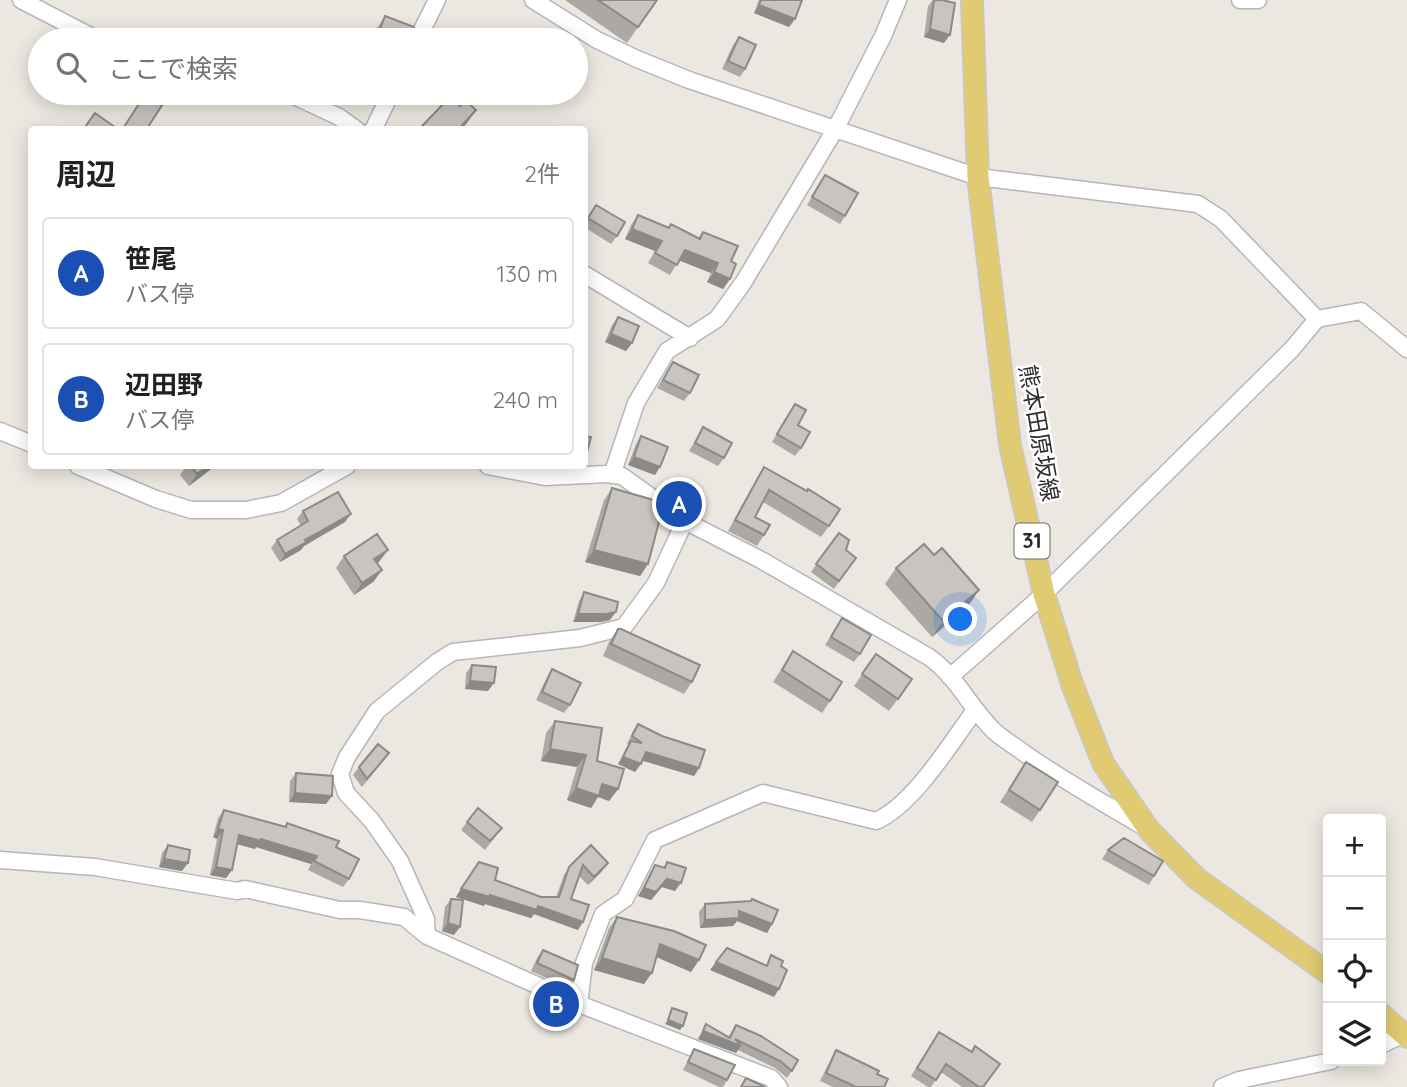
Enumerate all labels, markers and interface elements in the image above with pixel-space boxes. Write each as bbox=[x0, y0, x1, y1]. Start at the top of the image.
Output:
search box bbox=[28, 28, 588, 105]
icon: search bbox=[52, 48, 90, 86]
text: ここで検索 bbox=[108, 52, 238, 85]
text: 周辺 bbox=[56, 155, 116, 193]
text: 2件 bbox=[524, 159, 560, 188]
text: 笹尾 bbox=[125, 242, 177, 275]
text: A bbox=[74, 259, 88, 288]
text: 130 m bbox=[496, 259, 558, 288]
text: バス停 bbox=[125, 279, 194, 308]
street label: 熊本田原坂線 bbox=[1013, 362, 1066, 503]
text: 辺田野 bbox=[125, 368, 203, 401]
text: B bbox=[73, 385, 89, 414]
text: 240 m bbox=[493, 385, 558, 414]
text: バス停 bbox=[125, 405, 194, 434]
pin: A bbox=[656, 478, 702, 530]
road number: 31 bbox=[1014, 524, 1050, 558]
your location bbox=[943, 602, 977, 636]
map controls bbox=[1323, 814, 1386, 1066]
button: + bbox=[1323, 814, 1386, 877]
button: − bbox=[1323, 877, 1386, 940]
button: locate bbox=[1323, 940, 1386, 1003]
pin: B bbox=[533, 978, 579, 1030]
button: layers bbox=[1323, 1003, 1386, 1066]

